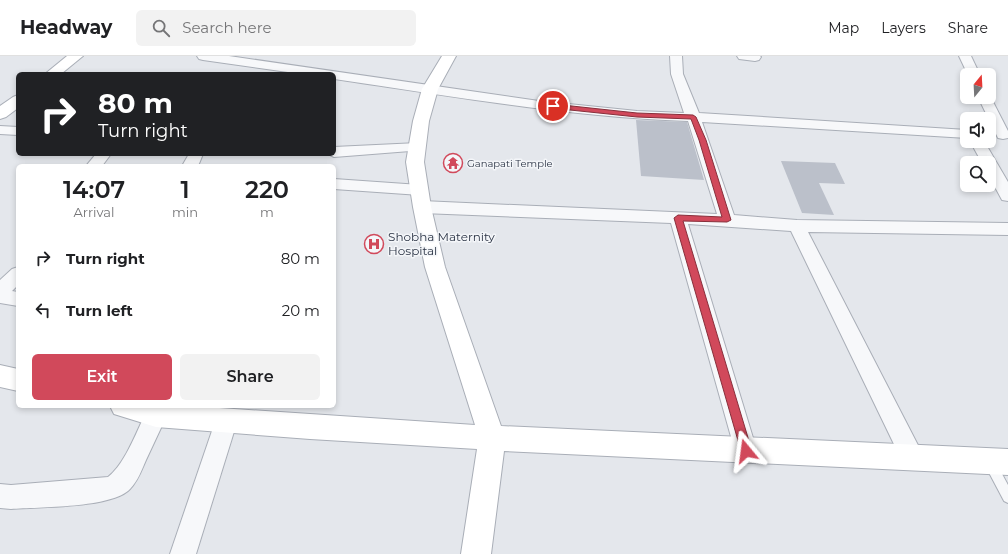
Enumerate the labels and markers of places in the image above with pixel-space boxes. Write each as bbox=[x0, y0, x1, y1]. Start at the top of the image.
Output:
pin bbox=[536, 89, 570, 123]
temple icon: Ganapati Temple bbox=[442, 152, 464, 174]
place label: Ganapati Temple bbox=[467, 157, 553, 170]
place label: Shobha Maternity Hospital bbox=[388, 229, 495, 258]
hospital icon: Shobha Maternity Hospital bbox=[363, 233, 385, 255]

